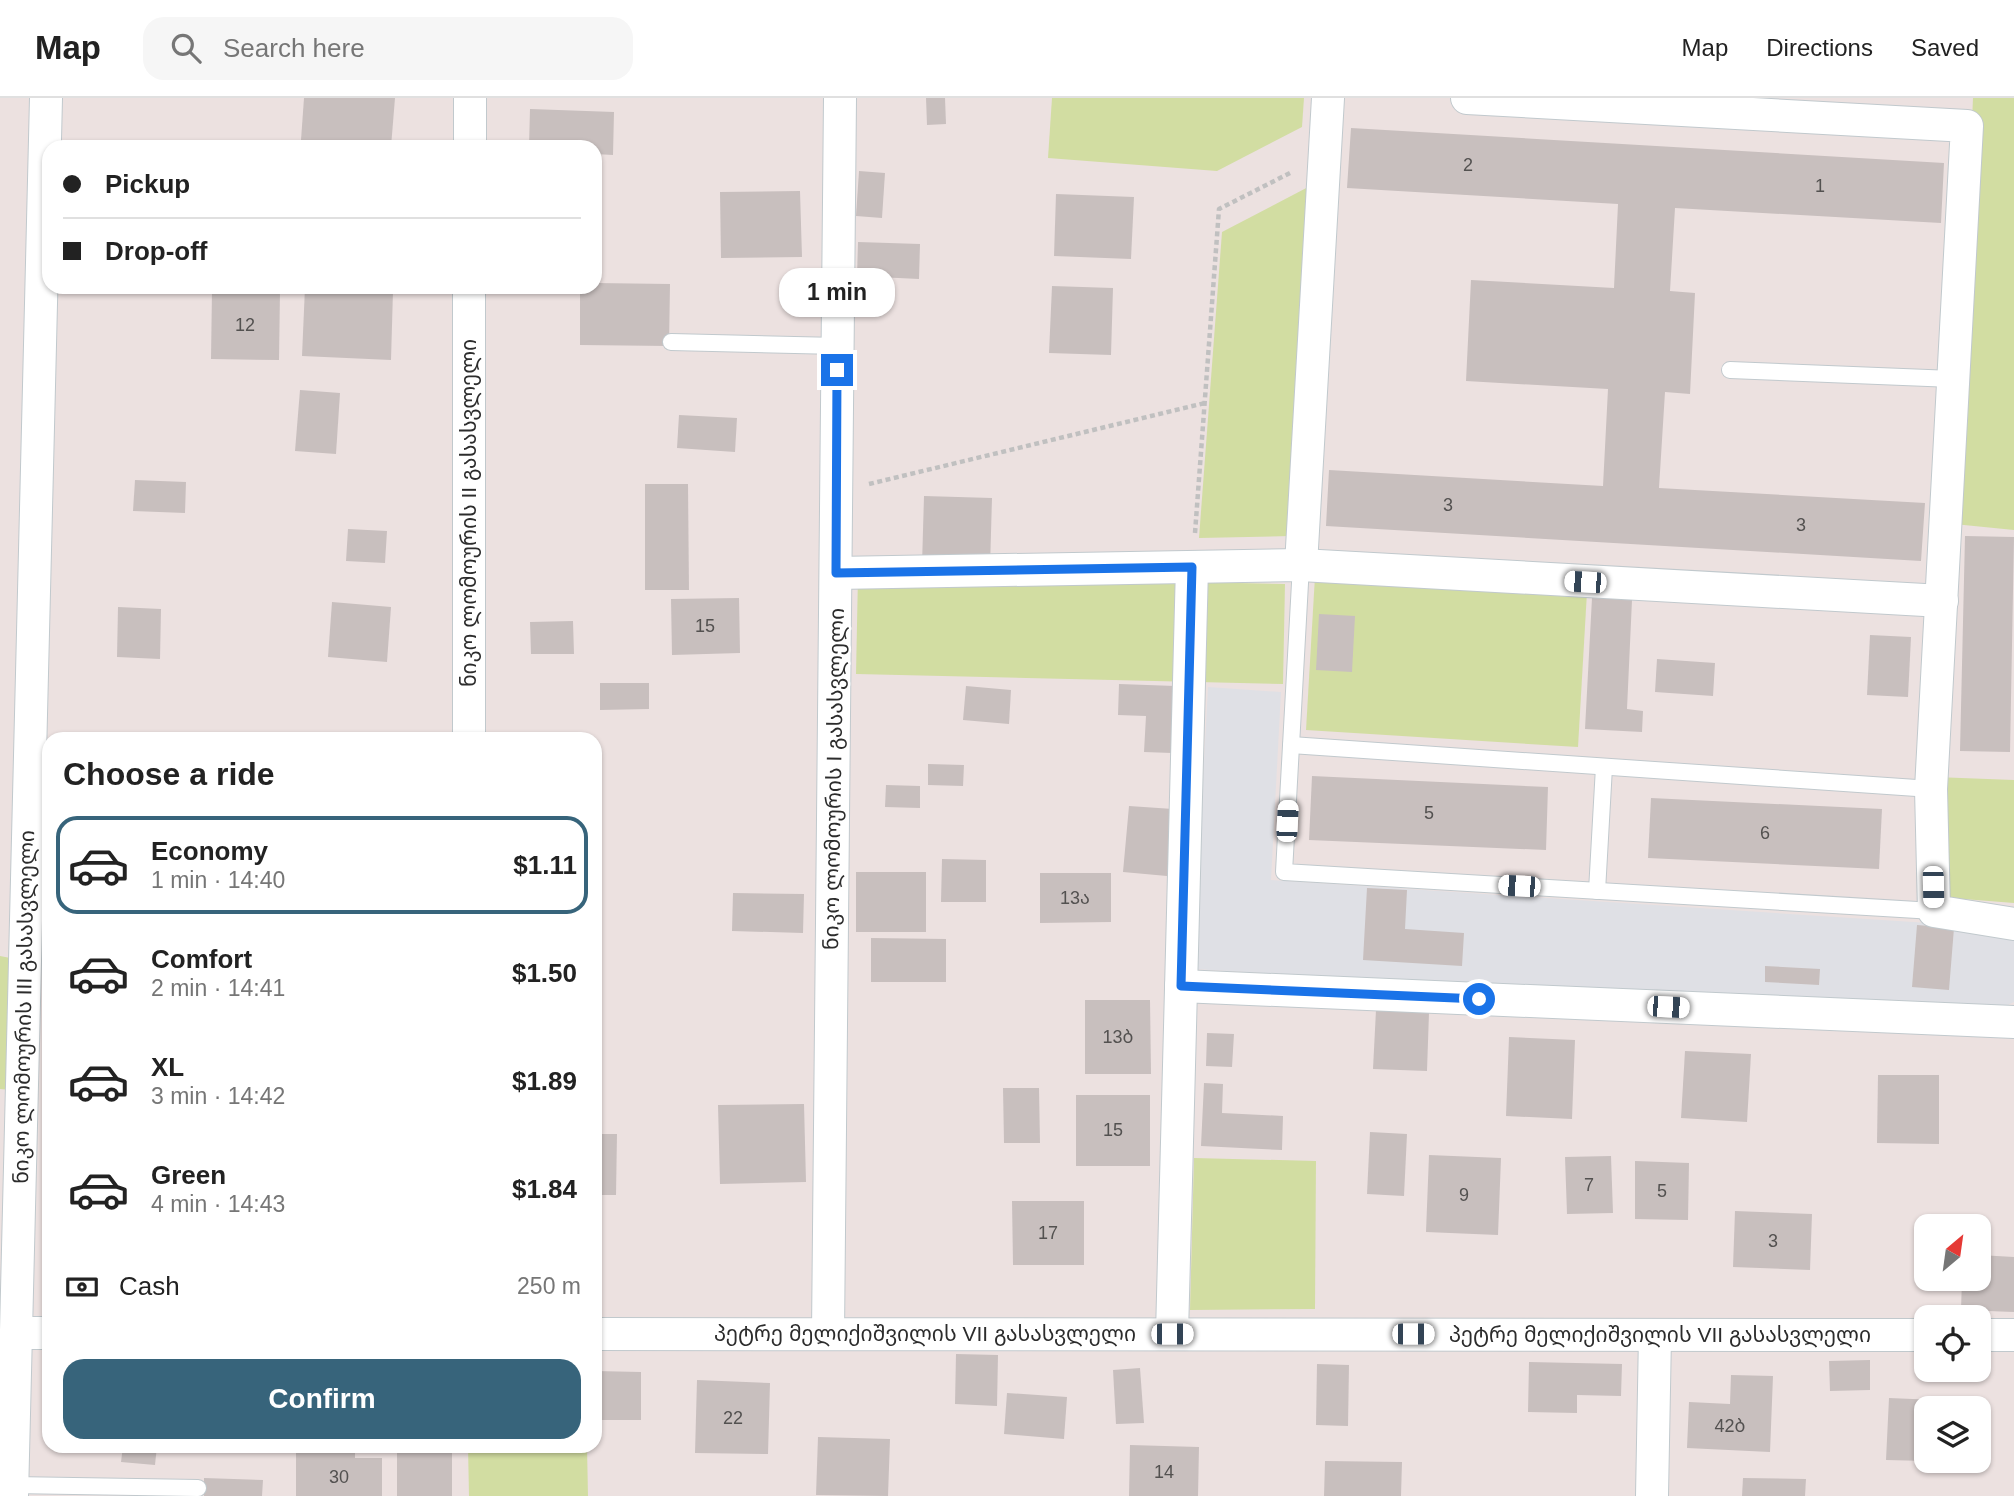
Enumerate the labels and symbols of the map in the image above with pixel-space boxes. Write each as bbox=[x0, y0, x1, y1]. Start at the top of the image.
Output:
house number: 2 bbox=[1463, 155, 1473, 175]
house number: 1 bbox=[1815, 176, 1825, 196]
callout: 1 min bbox=[779, 268, 895, 317]
house number: 12 bbox=[235, 315, 255, 335]
street label: ნიკო ლომოურის II გასასვლელი bbox=[457, 339, 482, 687]
route end bbox=[821, 354, 853, 386]
house number: 3 bbox=[1443, 495, 1453, 515]
house number: 3 bbox=[1796, 515, 1806, 535]
car bbox=[1564, 570, 1607, 594]
street label: ნიკო ლომოურის I გასასვლელი bbox=[819, 608, 850, 950]
house number: 15 bbox=[695, 616, 715, 636]
car bbox=[1276, 799, 1299, 843]
house number: 5 bbox=[1424, 803, 1434, 823]
house number: 6 bbox=[1760, 823, 1770, 843]
street label: ნიკო ლომოურის III გასასვლელი bbox=[9, 830, 40, 1184]
car bbox=[1923, 866, 1944, 908]
car bbox=[1498, 874, 1541, 898]
house number: 13ა bbox=[1060, 888, 1090, 908]
route start bbox=[1463, 983, 1495, 1015]
car bbox=[1647, 995, 1690, 1019]
house number: 13ბ bbox=[1103, 1027, 1133, 1047]
house number: 15 bbox=[1103, 1120, 1123, 1140]
house number: 7 bbox=[1584, 1175, 1594, 1195]
house number: 5 bbox=[1657, 1181, 1667, 1201]
house number: 9 bbox=[1459, 1185, 1469, 1205]
north arrow bbox=[1914, 1214, 1992, 1292]
house number: 17 bbox=[1038, 1223, 1058, 1243]
house number: 3 bbox=[1768, 1231, 1778, 1251]
street label: პეტრე მელიქიშვილის VII გასასვლელი bbox=[714, 1322, 1136, 1347]
street label: პეტრე მელიქიშვილის VII გასასვლელი bbox=[1449, 1323, 1871, 1348]
car bbox=[1152, 1324, 1194, 1345]
car bbox=[1393, 1324, 1435, 1345]
house number: 22 bbox=[723, 1408, 743, 1428]
house number: 42ბ bbox=[1715, 1416, 1745, 1436]
house number: 14 bbox=[1154, 1462, 1174, 1482]
house number: 30 bbox=[329, 1467, 349, 1487]

